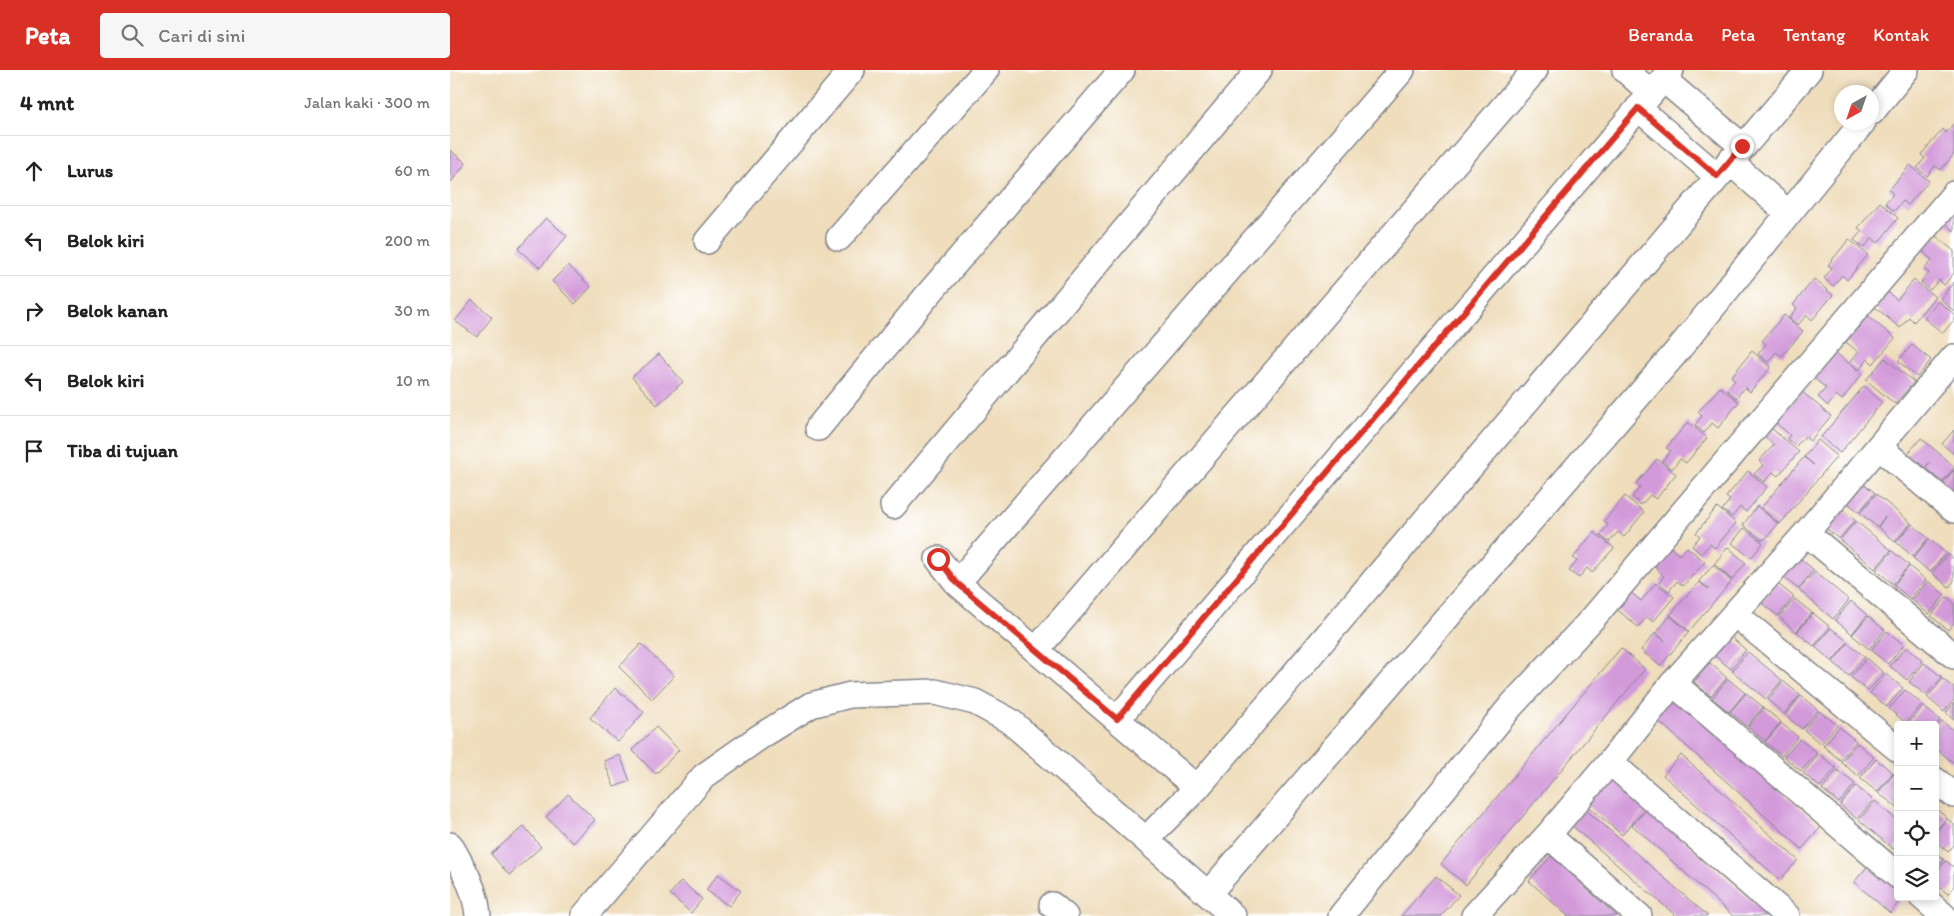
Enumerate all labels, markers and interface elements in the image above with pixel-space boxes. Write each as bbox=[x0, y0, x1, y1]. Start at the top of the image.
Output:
search box bbox=[100, 13, 450, 58]
text: Peta bbox=[25, 21, 70, 50]
icon: search bbox=[118, 21, 146, 49]
text: Cari di sini bbox=[158, 24, 245, 47]
text: Beranda bbox=[1628, 24, 1693, 46]
text: Peta bbox=[1721, 24, 1755, 46]
text: Tentang bbox=[1783, 24, 1845, 46]
text: Kontak bbox=[1873, 24, 1929, 46]
north arrow bbox=[1834, 85, 1879, 130]
text: 4 mnt bbox=[20, 90, 74, 115]
text: Jalan kaki · 300 m bbox=[304, 93, 430, 112]
route end bbox=[1731, 135, 1754, 158]
icon: ahead bbox=[20, 157, 48, 185]
text: Lurus bbox=[67, 159, 113, 182]
text: 60 m bbox=[395, 161, 430, 180]
icon: left bbox=[20, 227, 48, 255]
text: Belok kiri bbox=[67, 229, 144, 252]
text: 200 m bbox=[385, 231, 430, 250]
icon: right bbox=[20, 297, 48, 325]
text: Belok kanan bbox=[67, 299, 168, 322]
text: 30 m bbox=[394, 301, 430, 320]
icon: left bbox=[20, 367, 48, 395]
text: Belok kiri bbox=[67, 369, 144, 392]
text: 10 m bbox=[396, 371, 430, 390]
icon: arrive bbox=[20, 437, 48, 465]
text: Tiba di tujuan bbox=[67, 439, 178, 462]
route start bbox=[927, 548, 950, 571]
map controls bbox=[1894, 721, 1939, 901]
button: + bbox=[1894, 721, 1939, 766]
button: − bbox=[1894, 766, 1939, 811]
button: locate bbox=[1894, 811, 1939, 856]
button: layers bbox=[1894, 856, 1939, 901]

